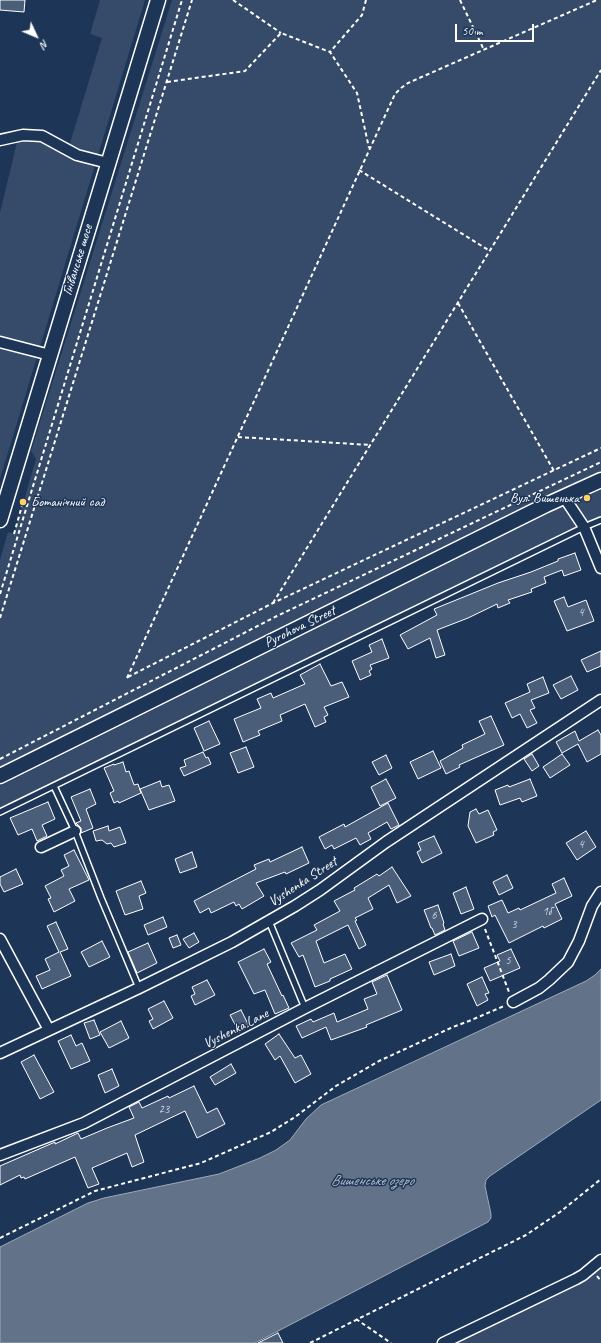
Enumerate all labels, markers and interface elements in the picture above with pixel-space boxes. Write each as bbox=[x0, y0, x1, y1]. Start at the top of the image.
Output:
north arrow bbox=[16, 16, 56, 56]
scale bar bbox=[457, 16, 536, 42]
text: 50 m bbox=[462, 23, 482, 39]
text: N bbox=[37, 37, 52, 52]
street label: Гніванське шосе bbox=[59, 223, 97, 297]
place label: Вул. Вишенька bbox=[510, 490, 579, 506]
marker: Вул. Вишенька bbox=[582, 493, 592, 503]
place label: Ботанічний сад bbox=[31, 494, 104, 510]
marker: Ботанічний сад bbox=[18, 497, 28, 507]
street label: Pyrohova Street bbox=[262, 603, 338, 651]
house number: 4 bbox=[578, 606, 584, 620]
house number: 4 bbox=[578, 838, 584, 852]
street label: Vyshenka Street bbox=[266, 854, 340, 910]
house number: 1б bbox=[542, 905, 552, 919]
house number: 6 bbox=[431, 909, 437, 923]
house number: 3 bbox=[511, 918, 517, 932]
house number: 5 bbox=[505, 954, 511, 968]
street label: Vyshenka Lane bbox=[201, 1005, 271, 1053]
house number: 23 bbox=[159, 1103, 169, 1117]
water label: Вишенське озеро bbox=[331, 1172, 413, 1190]

